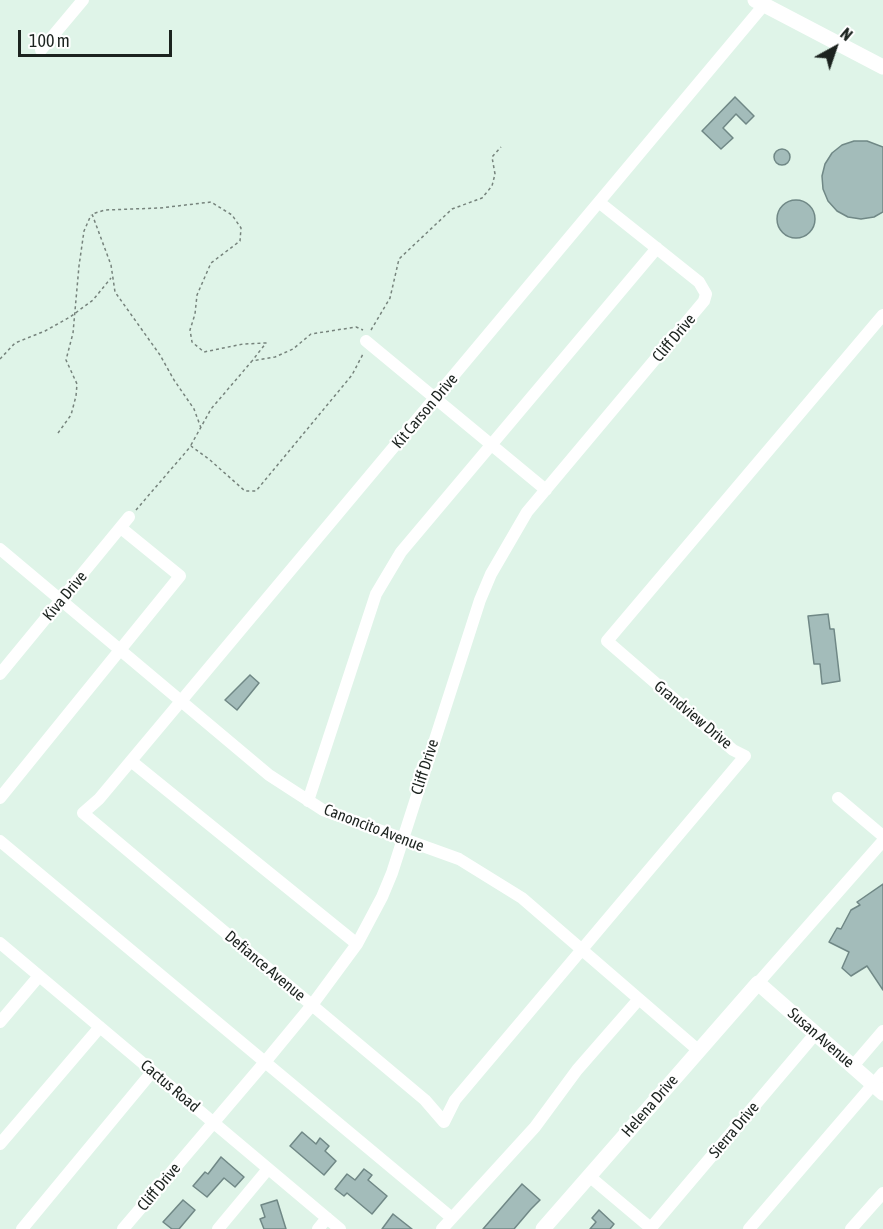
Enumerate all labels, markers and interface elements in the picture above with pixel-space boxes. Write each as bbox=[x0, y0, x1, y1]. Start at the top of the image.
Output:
scale bar bbox=[21, 18, 176, 56]
north arrow bbox=[805, 18, 865, 78]
text: N bbox=[837, 24, 856, 44]
text: 100 m bbox=[29, 30, 70, 51]
street label: Cliff Drive bbox=[648, 310, 700, 366]
street label: Kit Carson Drive bbox=[388, 370, 462, 452]
street label: Kiva Drive bbox=[39, 567, 91, 625]
street label: Grandview Drive bbox=[650, 677, 736, 753]
street label: Cliff Drive bbox=[407, 737, 443, 797]
street label: Canoncito Avenue bbox=[321, 800, 427, 856]
street label: Defiance Avenue bbox=[221, 927, 309, 1005]
street label: Susan Avenue bbox=[784, 1004, 858, 1072]
street label: Cactus Road bbox=[137, 1056, 203, 1116]
street label: Helena Drive bbox=[618, 1071, 682, 1141]
street label: Sierra Drive bbox=[705, 1098, 763, 1162]
street label: Cliff Drive bbox=[133, 1159, 185, 1215]

